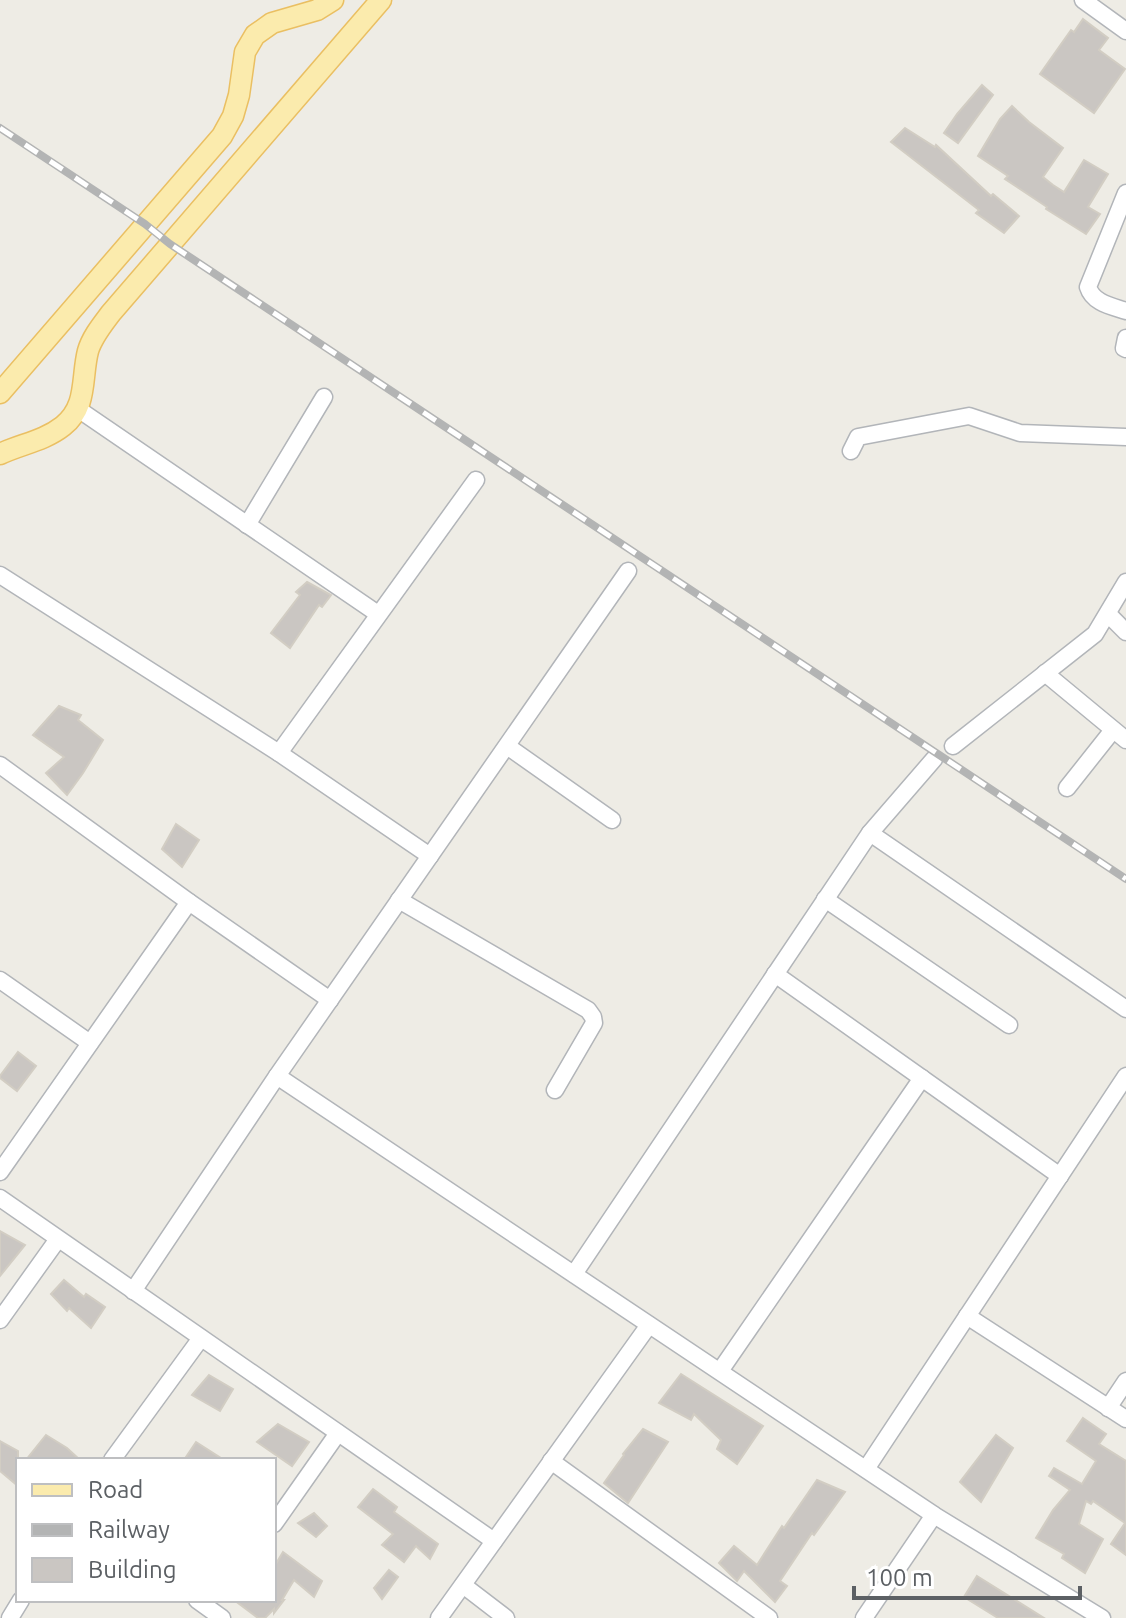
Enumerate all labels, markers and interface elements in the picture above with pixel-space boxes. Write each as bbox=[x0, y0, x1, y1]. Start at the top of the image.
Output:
legend bbox=[16, 1458, 276, 1602]
text: Road bbox=[88, 1476, 143, 1503]
text: Railway bbox=[88, 1516, 170, 1543]
scale bar bbox=[854, 1550, 1080, 1600]
text: Building bbox=[88, 1556, 176, 1583]
text: 100 m bbox=[866, 1564, 933, 1591]

